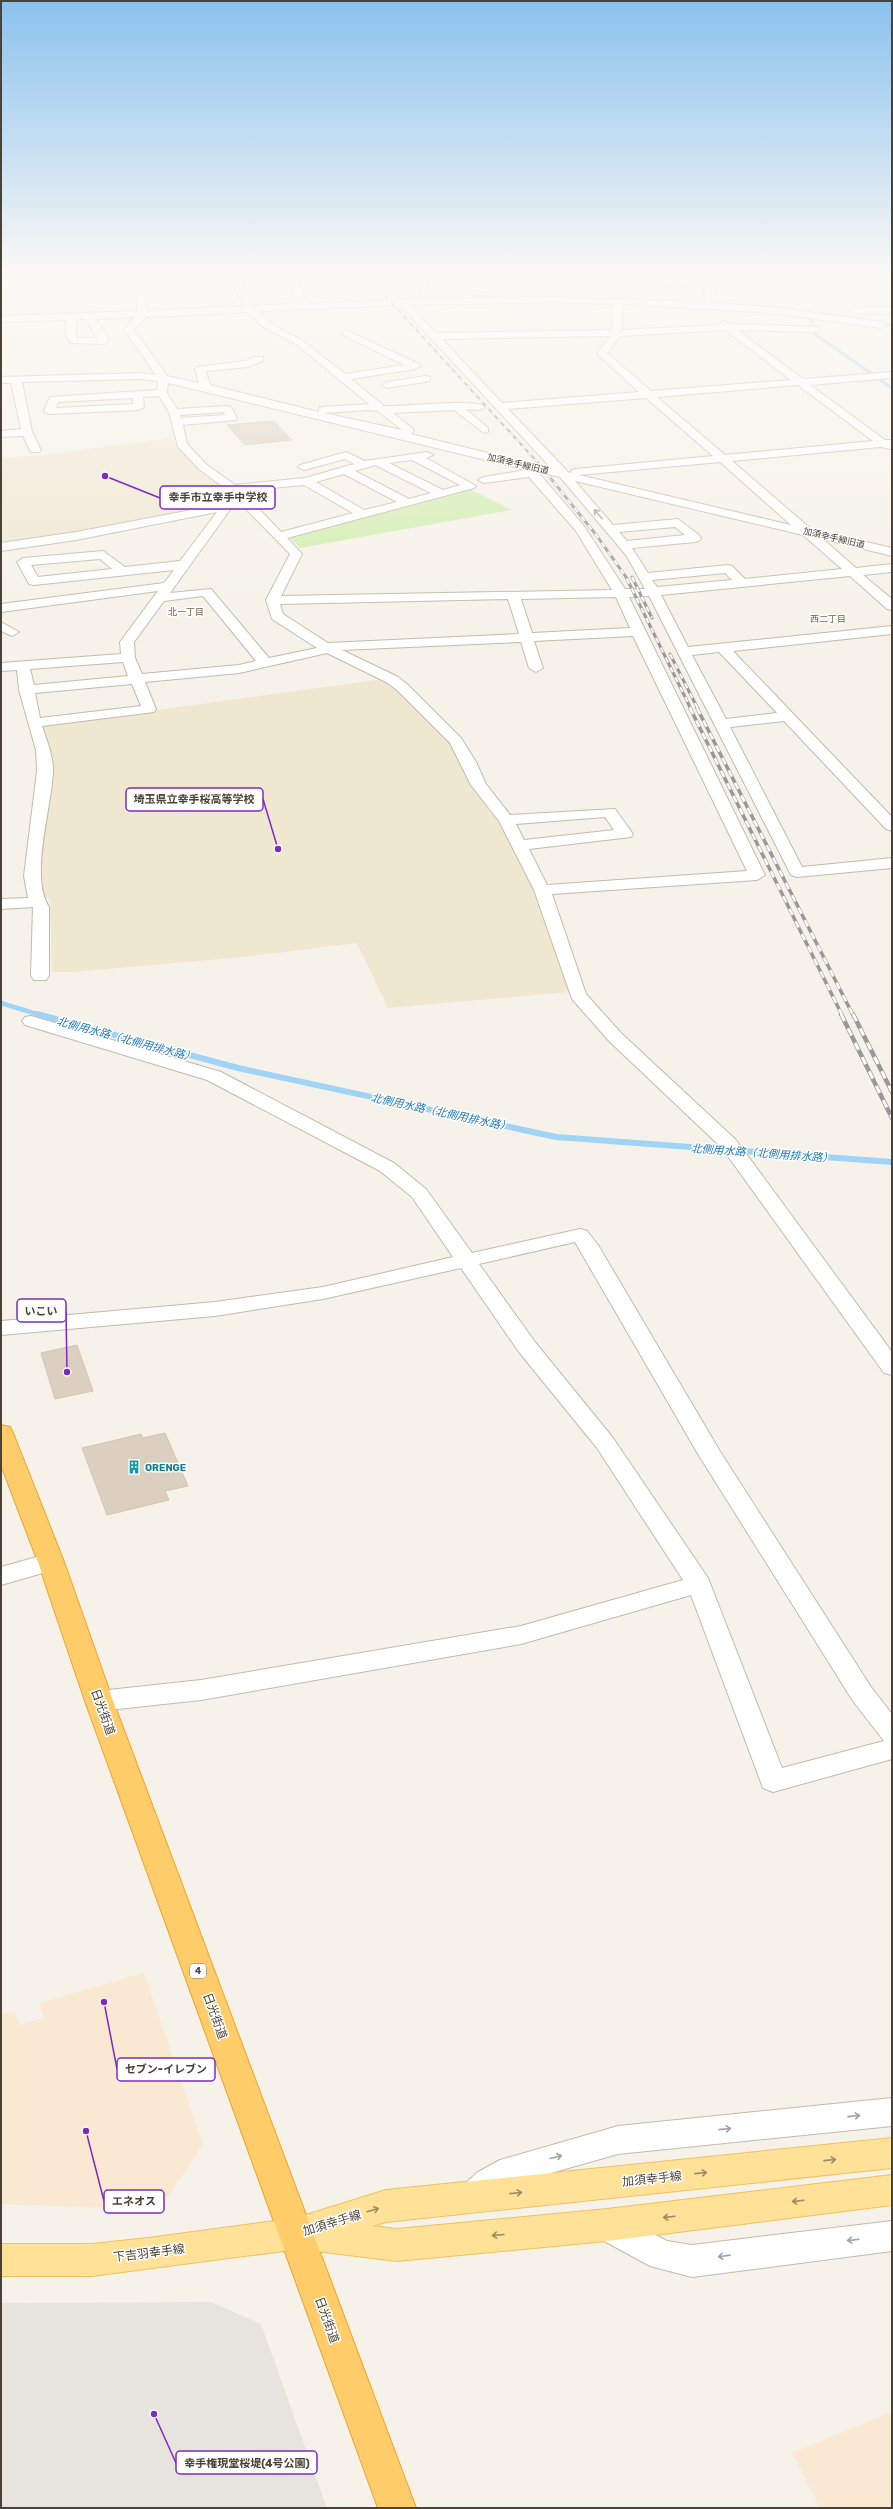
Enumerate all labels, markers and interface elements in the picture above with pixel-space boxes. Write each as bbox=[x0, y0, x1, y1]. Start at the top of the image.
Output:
street label: 加須幸手線旧道 bbox=[486, 452, 550, 476]
callout: 幸手市立幸手中学校 bbox=[160, 486, 275, 509]
text: 幸手市立幸手中学校 bbox=[169, 491, 268, 504]
one-way arrow bbox=[594, 509, 603, 520]
street label: 加須幸手線旧道 bbox=[802, 526, 866, 550]
district label: 北一丁目 bbox=[168, 607, 204, 617]
district label: 西二丁目 bbox=[810, 614, 846, 624]
callout: 埼玉県立幸手桜高等学校 bbox=[126, 788, 263, 811]
text: 埼玉県立幸手桜高等学校 bbox=[134, 793, 255, 806]
water label: 北側用水路（北側用排水路） bbox=[55, 1015, 197, 1064]
water label: 北側用水路（北側用排水路） bbox=[370, 1091, 512, 1134]
water label: 北側用水路（北側用排水路） bbox=[690, 1142, 834, 1165]
callout: いこい bbox=[17, 1299, 66, 1322]
text: いこい bbox=[25, 1305, 58, 1318]
building icon: ORENGE bbox=[126, 1459, 142, 1475]
place label: ORENGE bbox=[145, 1462, 186, 1474]
street label: 日光街道 bbox=[88, 1687, 118, 1737]
road number: 4 bbox=[190, 1964, 206, 1978]
street label: 日光街道 bbox=[200, 1991, 230, 2041]
callout: セブン-イレブン bbox=[117, 2058, 215, 2081]
text: セブン-イレブン bbox=[125, 2063, 207, 2076]
one-way arrow bbox=[847, 2112, 860, 2119]
one-way arrow bbox=[718, 2125, 731, 2132]
one-way arrow bbox=[549, 2153, 562, 2160]
one-way arrow bbox=[823, 2156, 836, 2164]
street label: 加須幸手線 bbox=[621, 2169, 683, 2189]
one-way arrow bbox=[694, 2170, 707, 2177]
one-way arrow bbox=[509, 2189, 522, 2197]
callout: エネオス bbox=[104, 2190, 164, 2213]
text: エネオス bbox=[112, 2195, 156, 2208]
one-way arrow bbox=[792, 2197, 805, 2205]
one-way arrow bbox=[366, 2206, 379, 2213]
street label: 加須幸手線 bbox=[301, 2208, 363, 2238]
one-way arrow bbox=[663, 2213, 676, 2221]
one-way arrow bbox=[492, 2232, 505, 2239]
one-way arrow bbox=[847, 2237, 860, 2244]
street label: 下吉羽幸手線 bbox=[112, 2242, 186, 2264]
one-way arrow bbox=[718, 2252, 731, 2260]
street label: 日光街道 bbox=[312, 2295, 342, 2345]
callout: 幸手権現堂桜堤(4号公園) bbox=[176, 2451, 317, 2474]
text: 幸手権現堂桜堤(4号公園) bbox=[184, 2457, 310, 2470]

